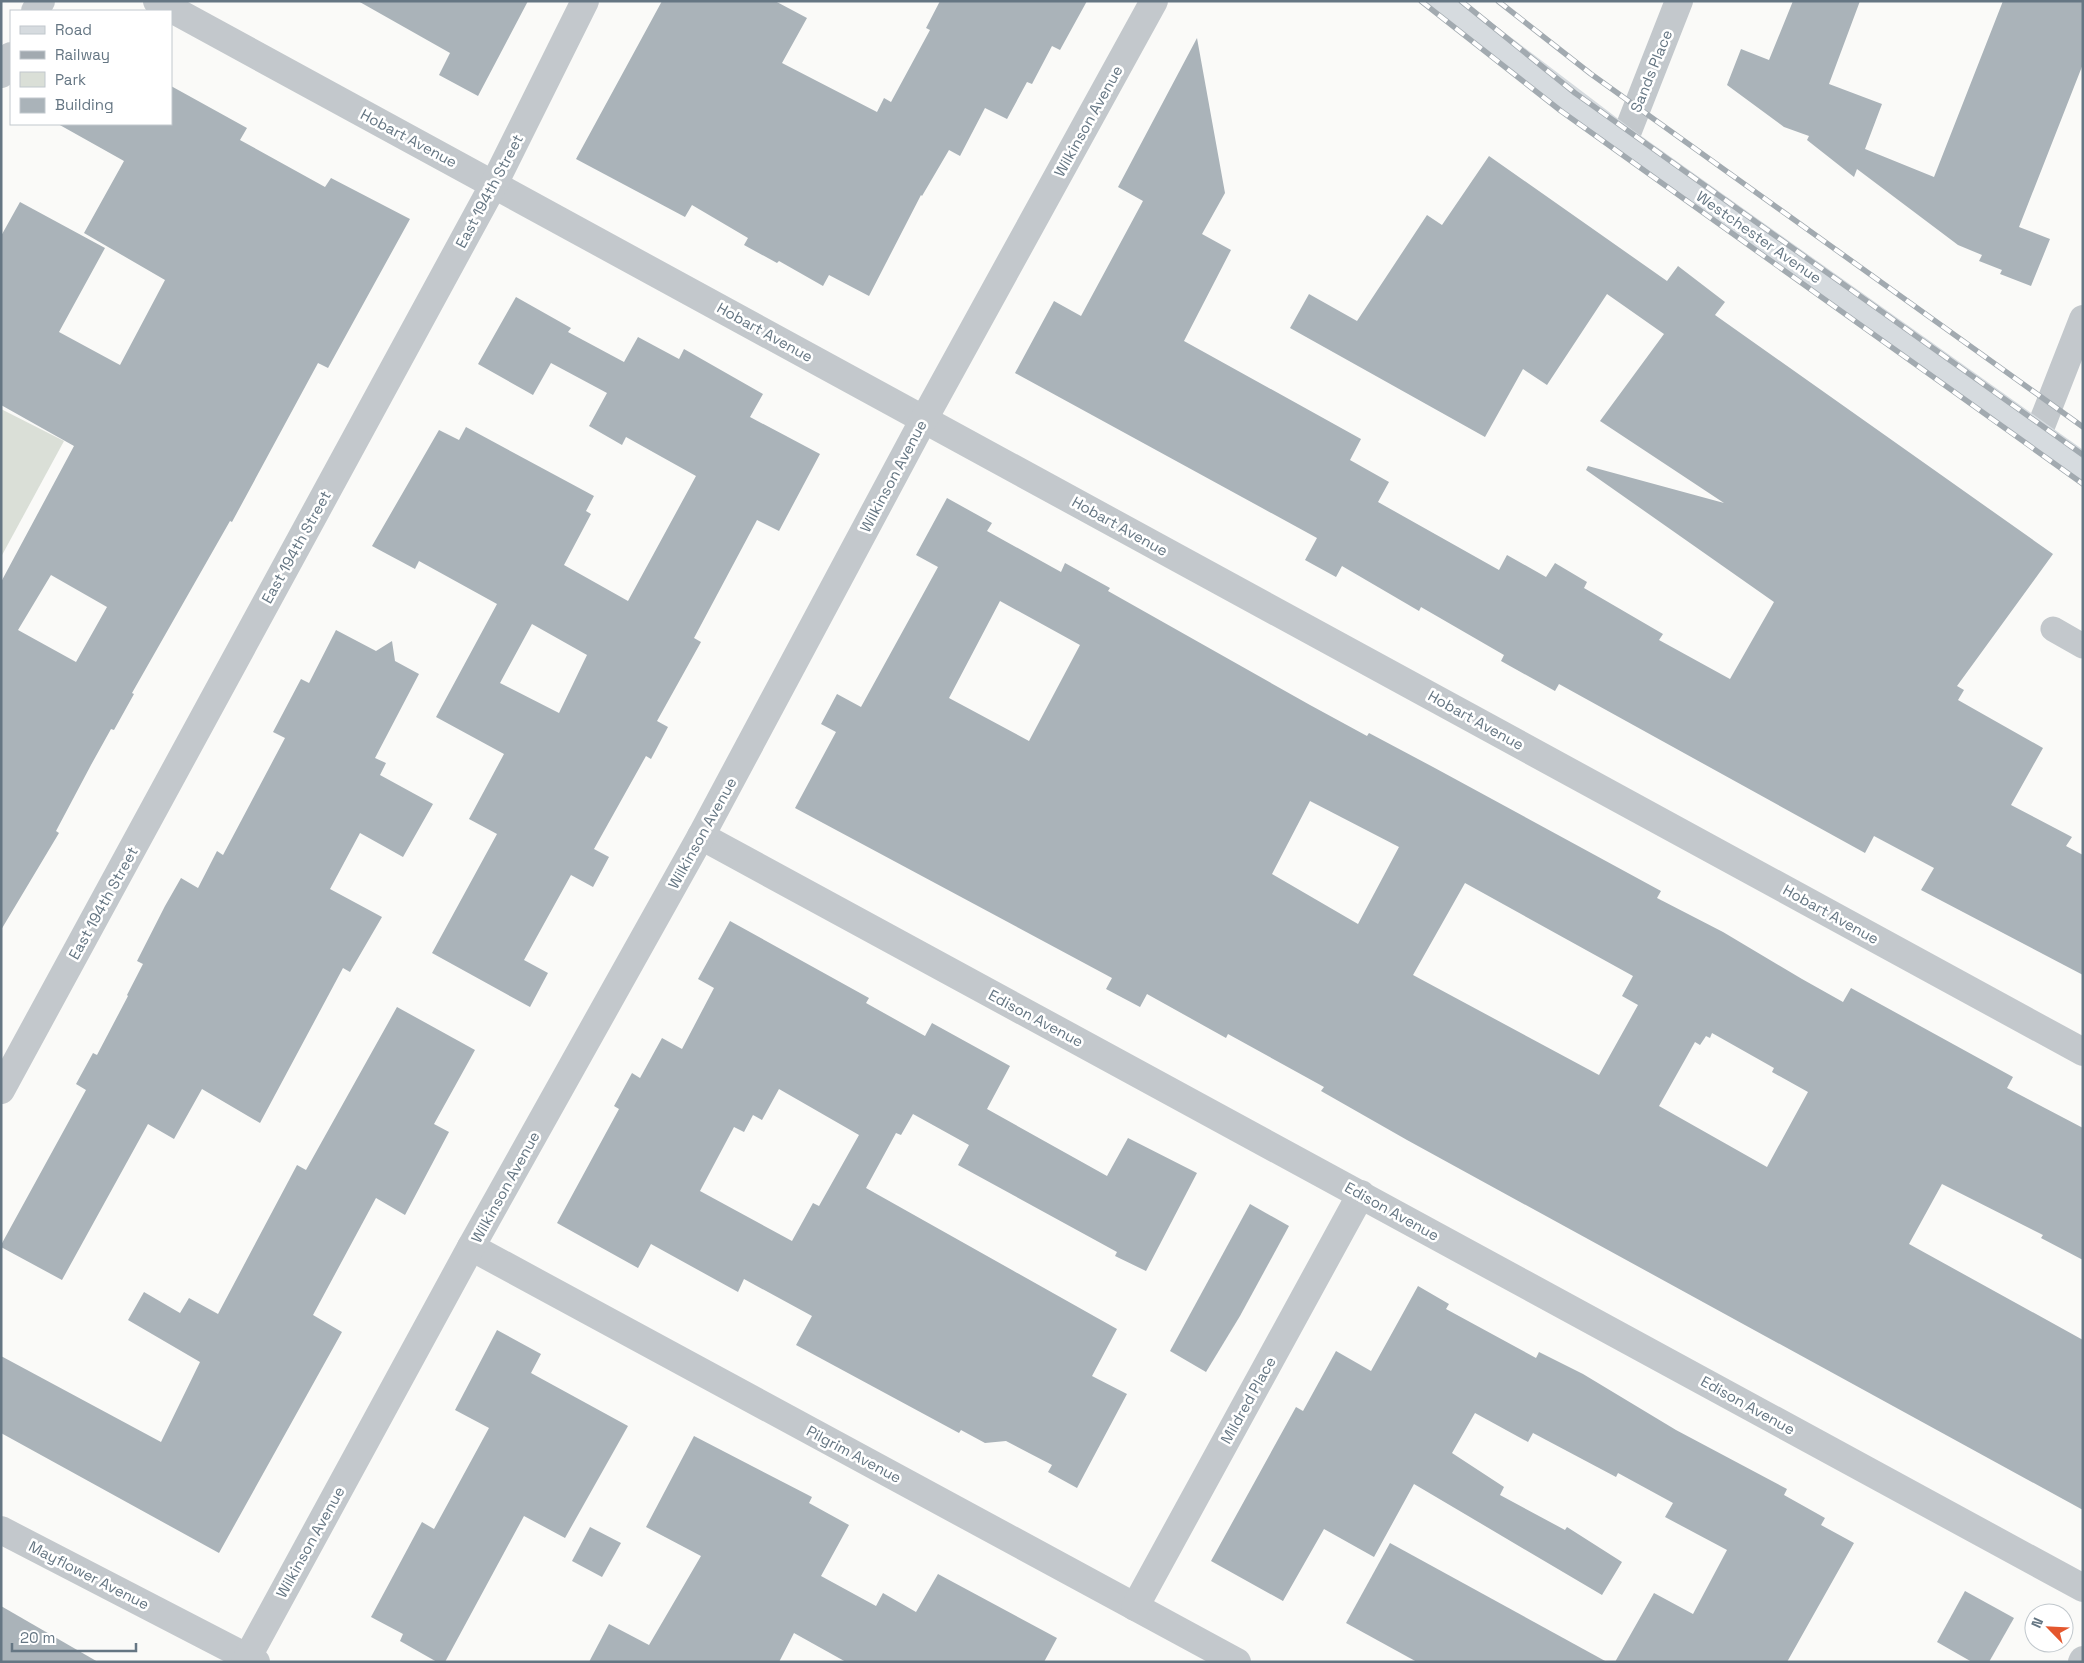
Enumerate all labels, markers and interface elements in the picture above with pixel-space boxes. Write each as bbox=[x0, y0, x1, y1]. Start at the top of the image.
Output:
legend bbox=[10, 10, 172, 125]
text: Road bbox=[55, 20, 92, 39]
street label: Sands Place bbox=[1626, 27, 1676, 115]
text: Railway bbox=[55, 45, 110, 64]
street label: Wilkinson Avenue bbox=[1050, 62, 1127, 180]
text: Park bbox=[55, 70, 86, 89]
text: Building bbox=[55, 95, 114, 114]
street label: Hobart Avenue bbox=[357, 105, 461, 171]
street label: East 194th Street bbox=[451, 131, 527, 251]
street label: Westchester Avenue bbox=[1693, 187, 1825, 288]
street label: Hobart Avenue bbox=[714, 298, 816, 366]
street label: Wilkinson Avenue bbox=[855, 417, 931, 535]
street label: East 194th Street bbox=[257, 487, 335, 607]
street label: Hobart Avenue bbox=[1069, 492, 1171, 560]
street label: Hobart Avenue bbox=[1425, 686, 1527, 754]
street label: Wilkinson Avenue bbox=[664, 774, 741, 892]
street label: East 194th Street bbox=[64, 843, 142, 963]
street label: Hobart Avenue bbox=[1780, 880, 1882, 948]
street label: Edison Avenue bbox=[985, 985, 1087, 1051]
street label: Wilkinson Avenue bbox=[467, 1128, 544, 1246]
street label: Edison Avenue bbox=[1342, 1177, 1443, 1245]
street label: Mildred Place bbox=[1216, 1353, 1280, 1447]
street label: Edison Avenue bbox=[1698, 1371, 1799, 1439]
street label: Pilgrim Avenue bbox=[803, 1421, 905, 1487]
street label: Wilkinson Avenue bbox=[272, 1483, 349, 1601]
street label: Mayflower Avenue bbox=[26, 1536, 153, 1614]
north arrow bbox=[2024, 1603, 2074, 1653]
text: N bbox=[2027, 1615, 2047, 1631]
scale bar bbox=[12, 1620, 136, 1652]
text: 20 m bbox=[20, 1628, 55, 1647]

